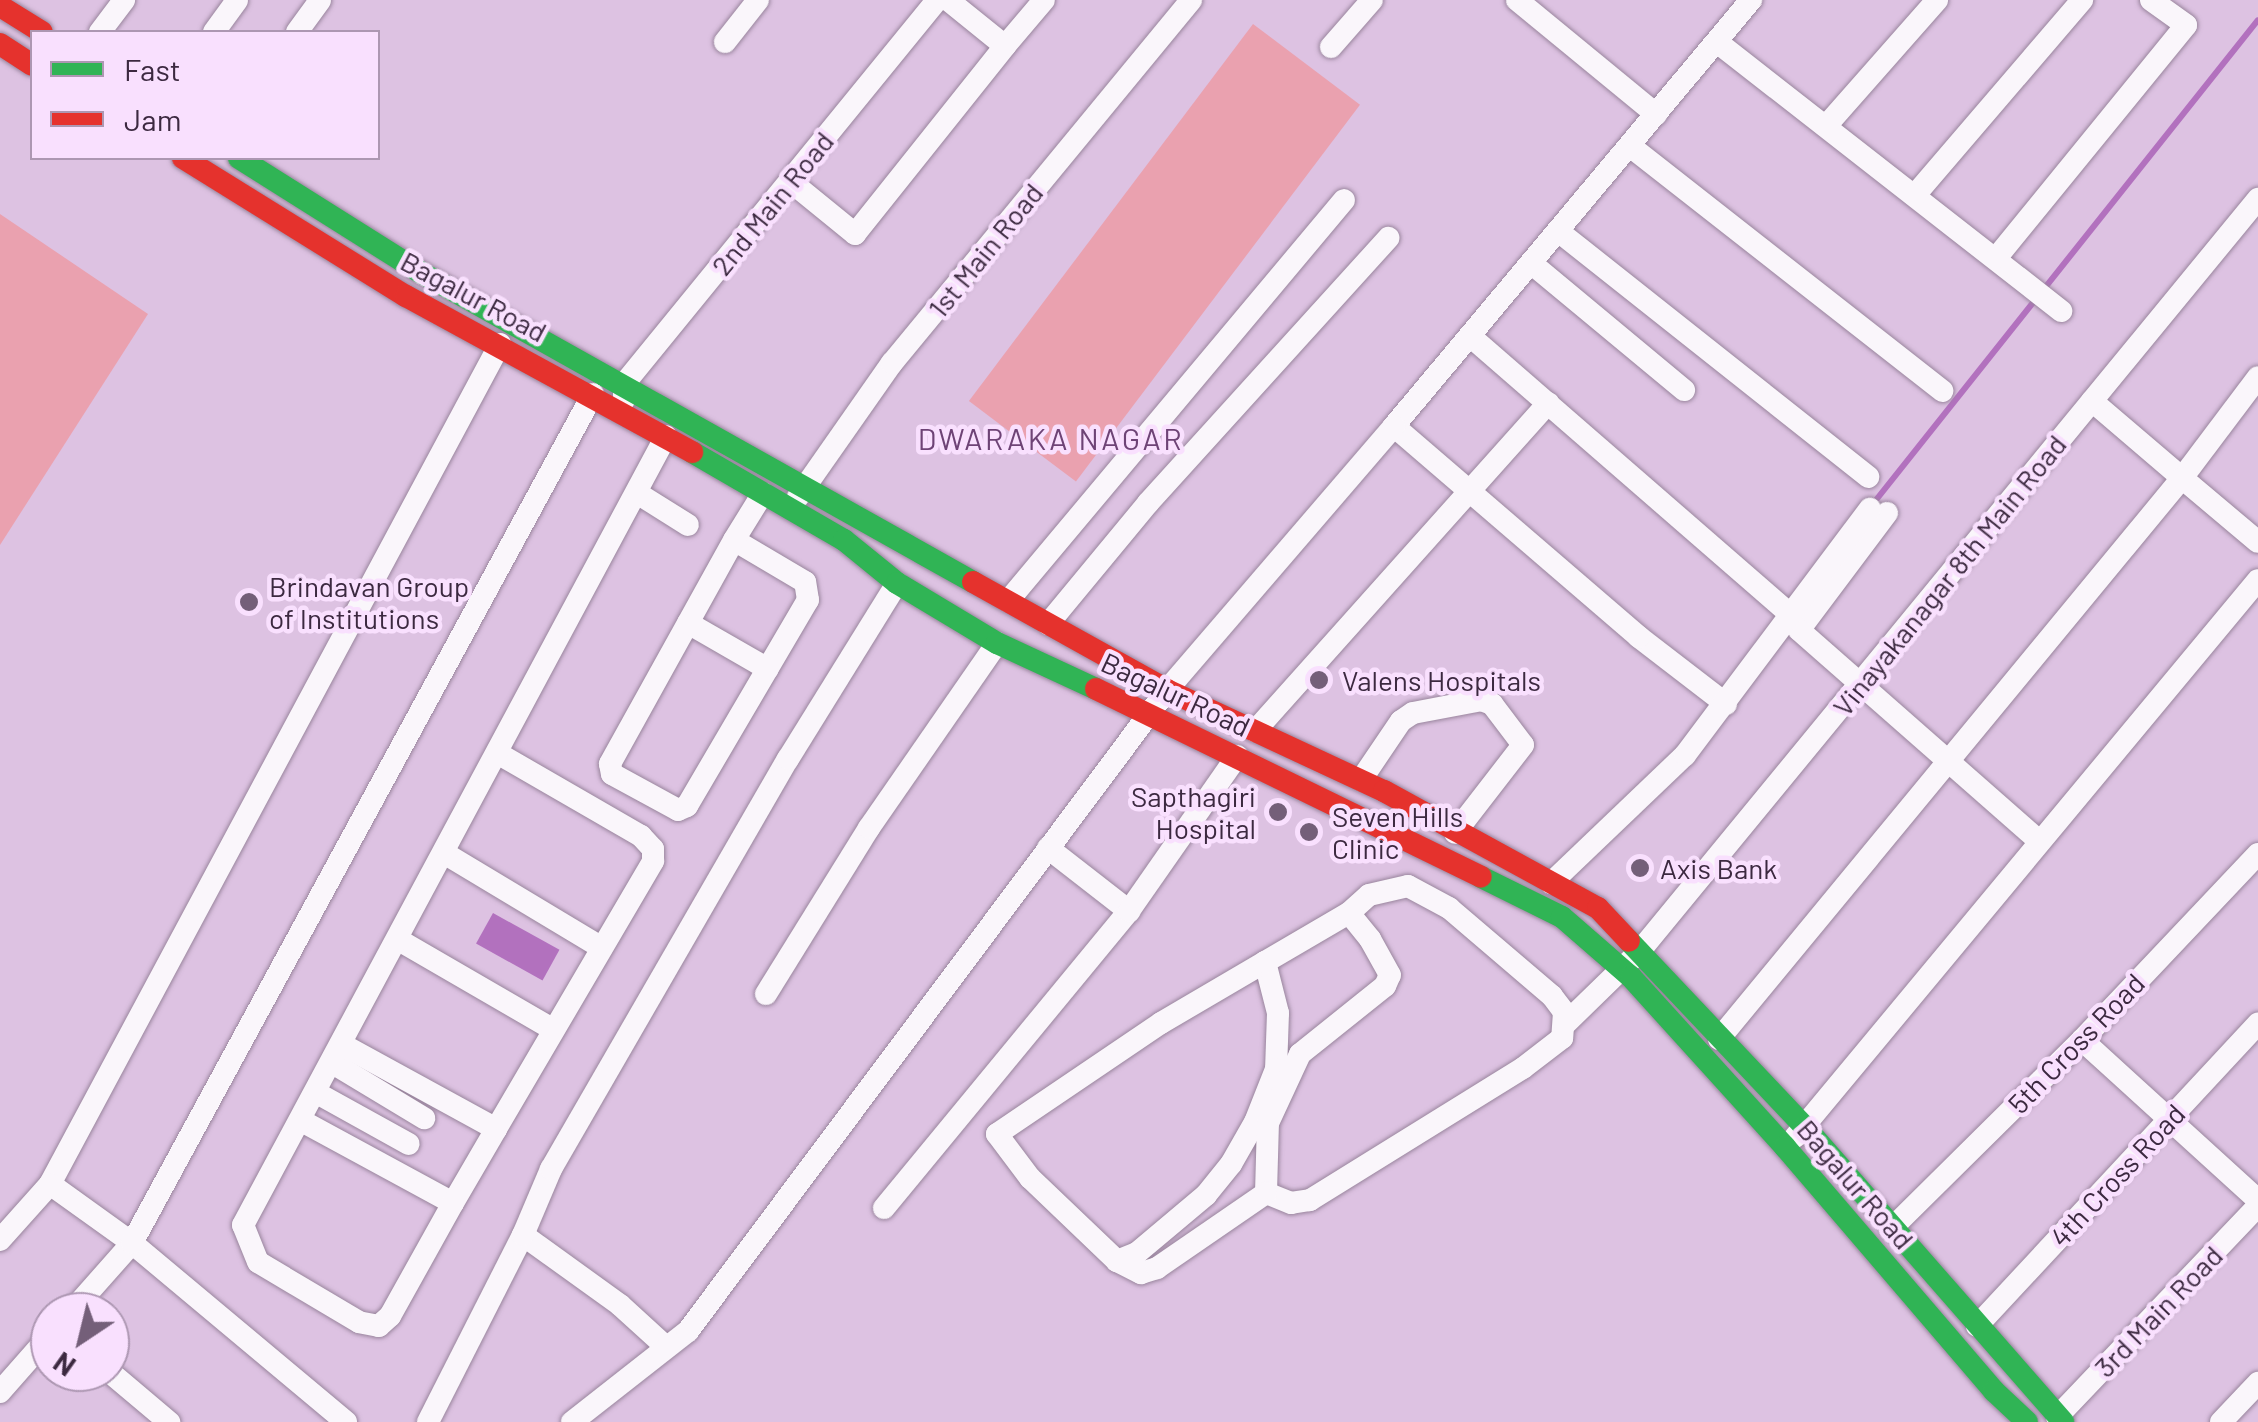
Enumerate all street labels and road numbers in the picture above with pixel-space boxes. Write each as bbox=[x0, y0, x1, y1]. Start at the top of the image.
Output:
street label: 2nd Main Road bbox=[704, 124, 840, 282]
street label: 1st Main Road bbox=[921, 176, 1049, 324]
street label: Bagalur Road bbox=[395, 244, 553, 348]
street label: Vinayakanagar 8th Main Road bbox=[1825, 428, 2073, 722]
street label: Bagalur Road bbox=[1096, 645, 1256, 743]
street label: 5th Cross Road bbox=[2001, 966, 2151, 1120]
street label: 4th Cross Road bbox=[2042, 1097, 2192, 1253]
street label: Bagalur Road bbox=[1791, 1113, 1921, 1255]
street label: 3rd Main Road bbox=[2087, 1238, 2229, 1384]

